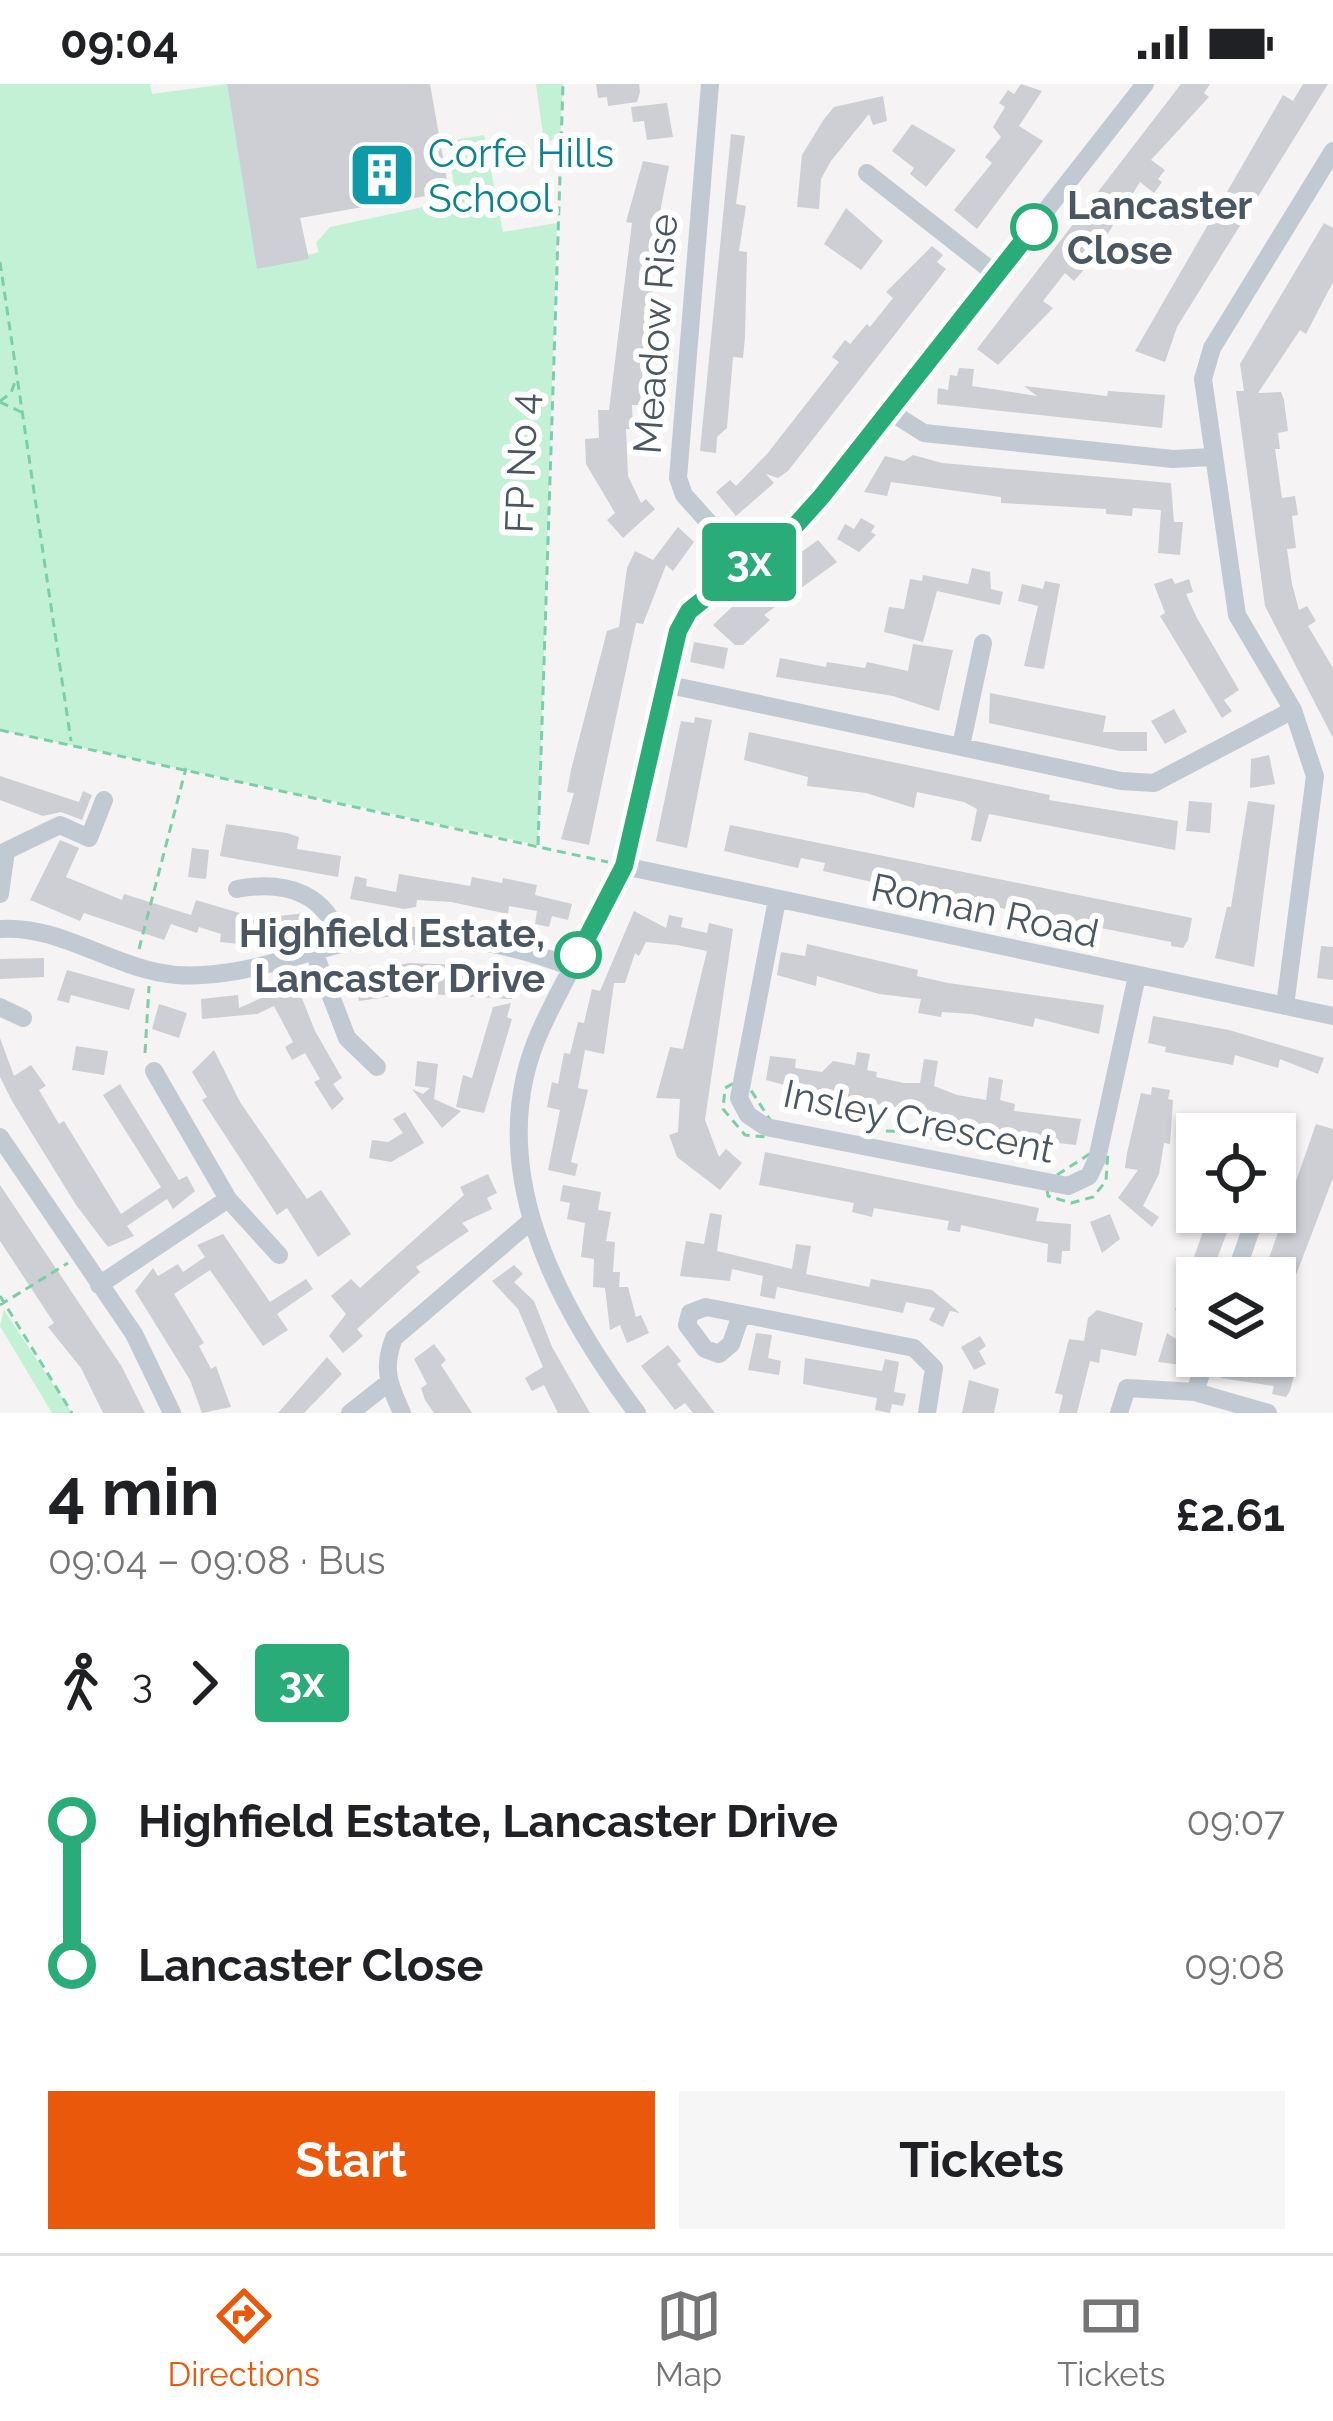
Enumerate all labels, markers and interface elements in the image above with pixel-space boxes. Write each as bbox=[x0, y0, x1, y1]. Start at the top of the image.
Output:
text: 09:04 bbox=[60, 16, 179, 69]
place label: Corfe Hills School bbox=[428, 130, 614, 221]
building icon: Corfe Hills School bbox=[347, 140, 417, 210]
place label: Lancaster Close bbox=[1067, 182, 1252, 273]
marker: Lancaster Close bbox=[1012, 205, 1056, 249]
street label: Meadow Rise bbox=[624, 212, 686, 456]
street label: FP No 4 bbox=[496, 392, 546, 534]
line badge: 3x bbox=[695, 523, 803, 601]
text: 3x bbox=[726, 537, 772, 586]
street label: Roman Road bbox=[867, 863, 1103, 957]
place label: Highfield Estate, Lancaster Drive bbox=[239, 910, 545, 1001]
marker: Highfield Estate, Lancaster Drive bbox=[556, 933, 600, 977]
street label: Insley Crescent bbox=[779, 1070, 1059, 1172]
map controls bbox=[1176, 1113, 1296, 1377]
button: locate bbox=[1176, 1113, 1296, 1233]
button: layers bbox=[1176, 1257, 1296, 1377]
text: 4 min bbox=[48, 1453, 220, 1530]
text: £2.61 bbox=[1175, 1489, 1285, 1542]
text: 09:04 – 09:08 · Bus bbox=[48, 1537, 386, 1583]
icon: walk bbox=[48, 1650, 114, 1716]
icon: forward bbox=[171, 1650, 237, 1716]
text: 3x bbox=[279, 1658, 325, 1707]
text: 3 bbox=[132, 1660, 153, 1706]
text: Highfield Estate, Lancaster Drive bbox=[138, 1795, 838, 1848]
text: 09:07 bbox=[1186, 1798, 1285, 1844]
text: Lancaster Close bbox=[138, 1939, 483, 1992]
text: 09:08 bbox=[1184, 1942, 1285, 1988]
button: Start bbox=[48, 2091, 655, 2229]
button: Tickets bbox=[679, 2091, 1285, 2229]
tab: Directions bbox=[168, 2283, 320, 2394]
tab: Map bbox=[655, 2283, 722, 2394]
tab: Tickets bbox=[1057, 2283, 1165, 2394]

